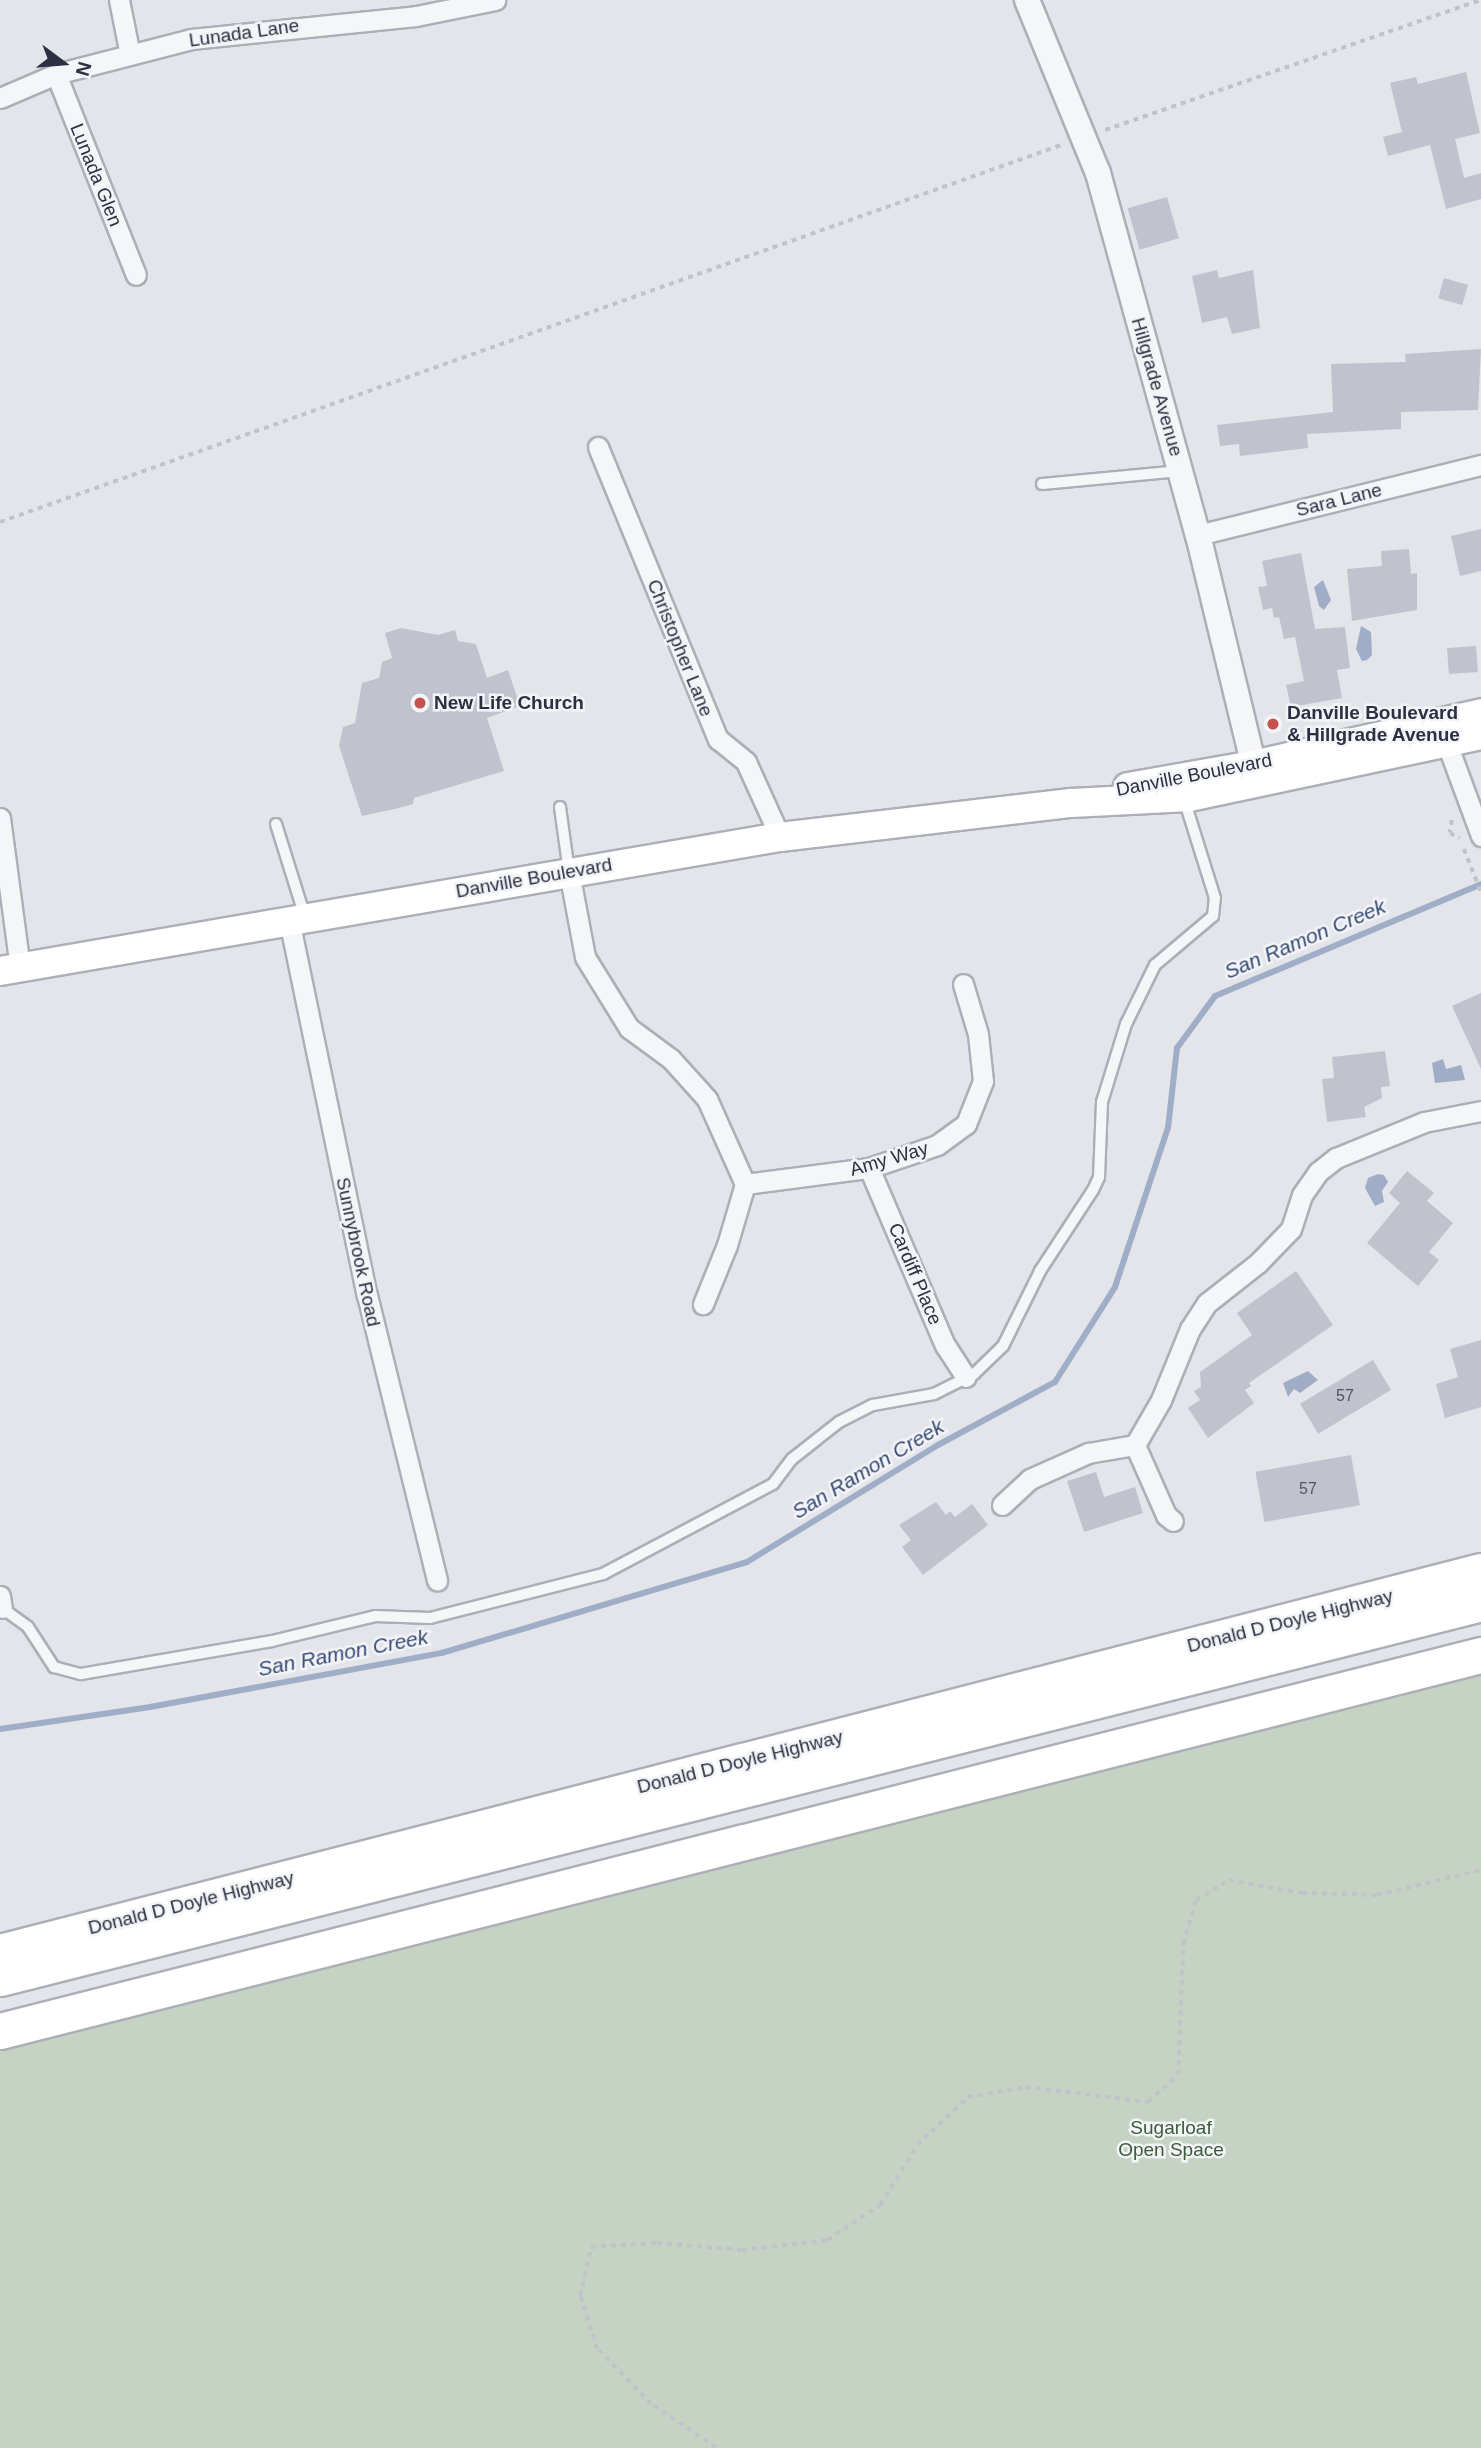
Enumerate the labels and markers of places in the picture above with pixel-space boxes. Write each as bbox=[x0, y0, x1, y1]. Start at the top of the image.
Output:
place label: New Life Church bbox=[434, 692, 584, 714]
marker: New Life Church bbox=[412, 695, 428, 711]
place label: Danville Boulevard & Hillgrade Avenue bbox=[1287, 702, 1461, 746]
marker: Danville Boulevard & Hillgrade Avenue bbox=[1265, 716, 1281, 732]

